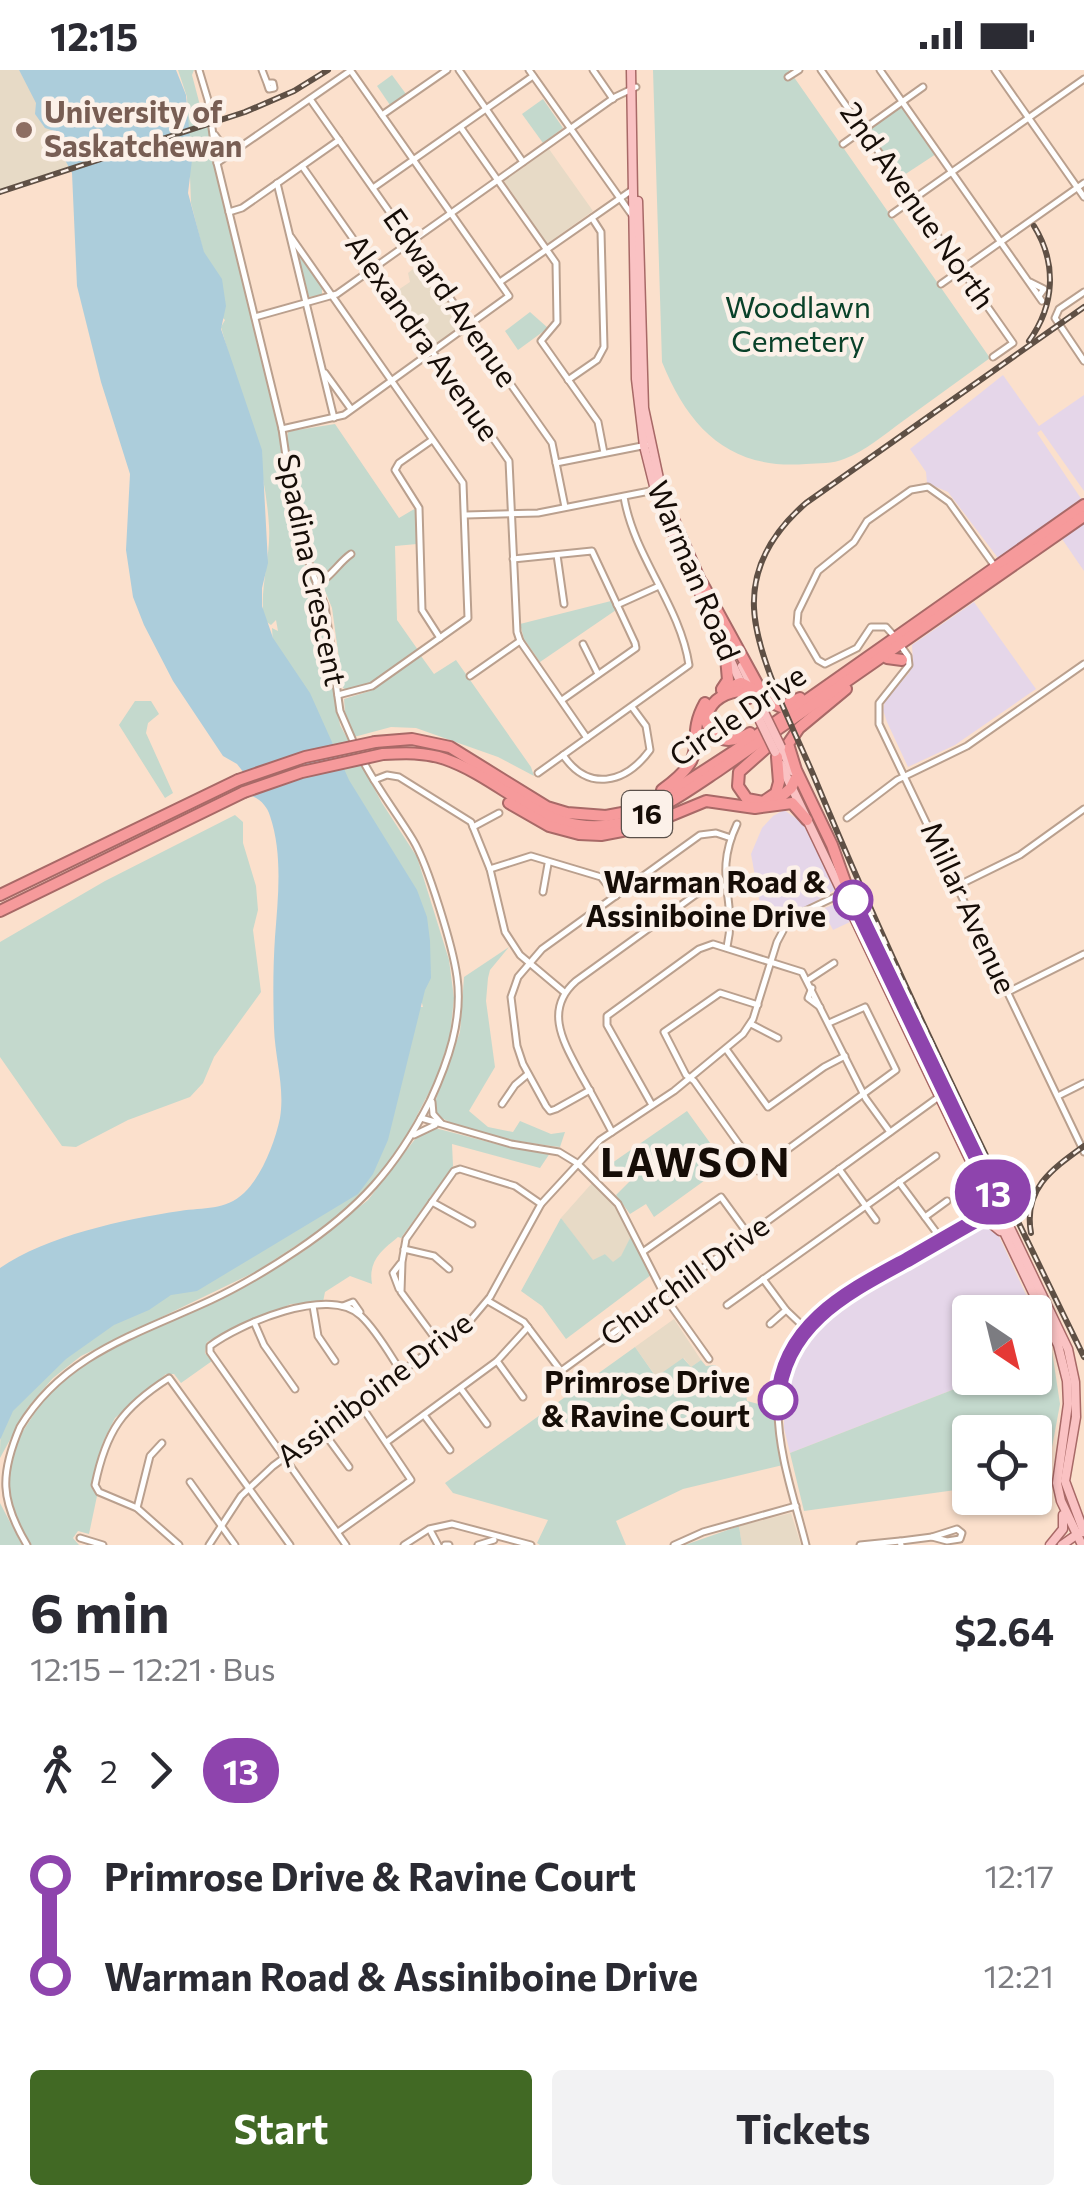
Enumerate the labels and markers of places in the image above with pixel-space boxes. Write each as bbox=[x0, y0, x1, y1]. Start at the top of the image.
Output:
place label: University of Saskatchewan bbox=[44, 92, 242, 163]
marker: University of Saskatchewan bbox=[13, 119, 35, 141]
place label: Warman Road & Assiniboine Drive bbox=[585, 862, 826, 933]
marker: Warman Road & Assiniboine Drive bbox=[834, 881, 872, 919]
place label: Primrose Drive & Ravine Court bbox=[541, 1362, 750, 1433]
marker: Primrose Drive & Ravine Court bbox=[759, 1381, 797, 1419]

